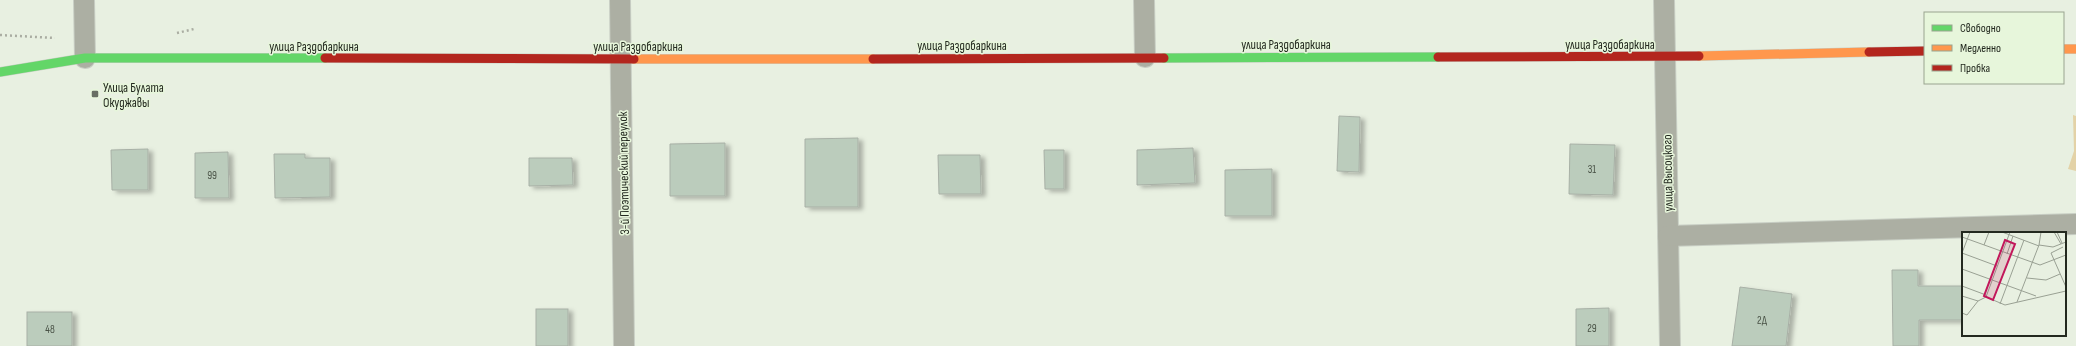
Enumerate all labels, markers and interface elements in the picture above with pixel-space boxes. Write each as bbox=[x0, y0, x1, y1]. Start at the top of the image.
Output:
legend bbox=[1924, 12, 2064, 84]
text: Свободно bbox=[1960, 21, 2001, 36]
street label: улица Раздобаркина bbox=[1241, 37, 1331, 53]
street label: улица Раздобаркина bbox=[1565, 37, 1655, 53]
street label: улица Раздобаркина bbox=[917, 38, 1007, 54]
street label: улица Раздобаркина bbox=[269, 39, 359, 55]
street label: улица Раздобаркина bbox=[593, 39, 683, 55]
text: Медленно bbox=[1960, 41, 2001, 56]
text: Пробка bbox=[1960, 61, 1991, 76]
place label: Улица Булата Окуджавы bbox=[103, 80, 164, 111]
marker: Улица Булата Окуджавы bbox=[90, 89, 100, 99]
street label: 3-й Поэтический переулок bbox=[615, 111, 633, 235]
street label: улица Высоцкого bbox=[1659, 134, 1677, 212]
house number: 31 bbox=[1588, 163, 1596, 176]
house number: 99 bbox=[207, 169, 217, 182]
inset map bbox=[1962, 232, 2066, 336]
house number: 2Д bbox=[1757, 314, 1768, 327]
house number: 29 bbox=[1587, 322, 1597, 335]
house number: 48 bbox=[45, 323, 55, 336]

